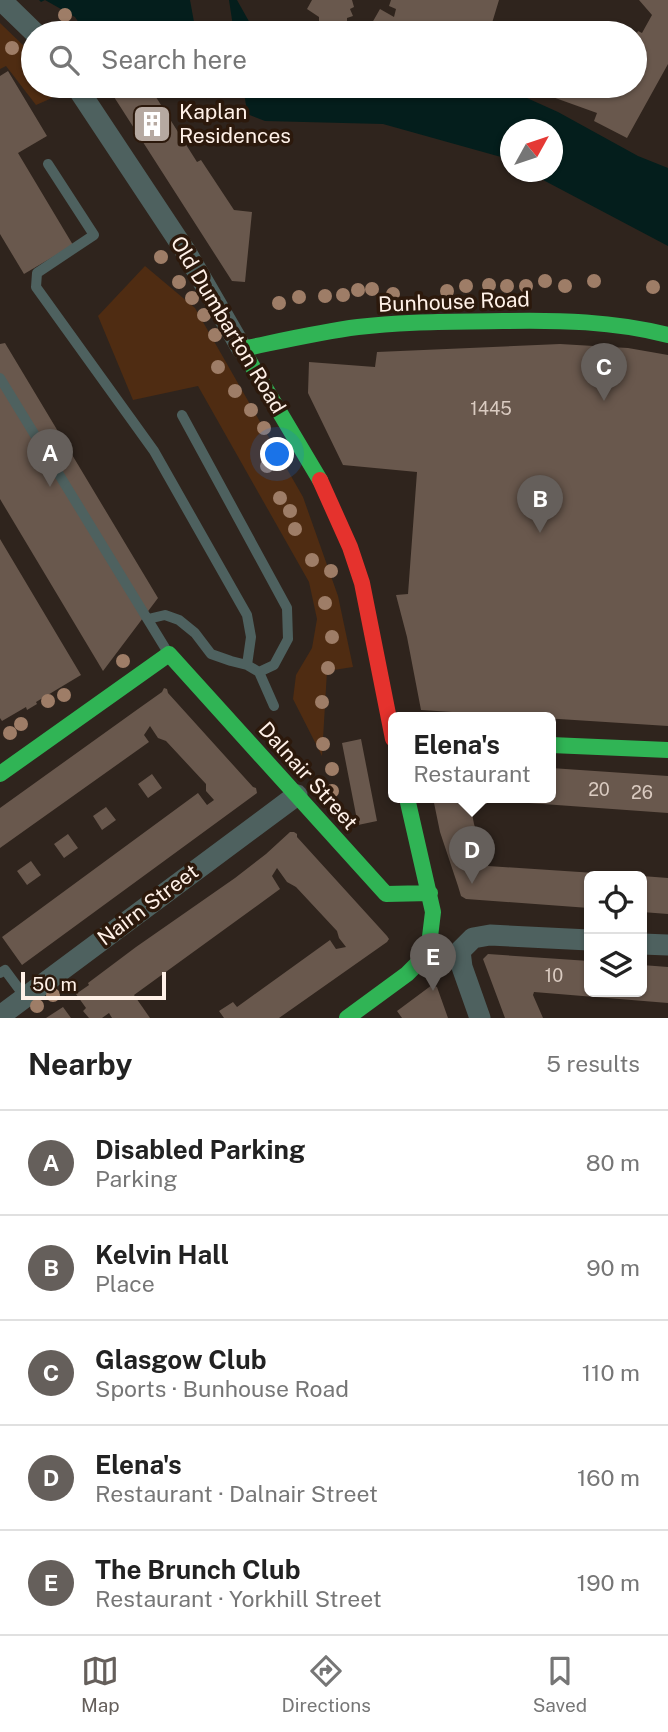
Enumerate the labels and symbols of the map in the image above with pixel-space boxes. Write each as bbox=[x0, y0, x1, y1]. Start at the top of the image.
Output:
place label: Kaplan Residences bbox=[179, 99, 291, 148]
building icon: Kaplan Residences bbox=[131, 103, 173, 145]
north arrow bbox=[500, 119, 563, 182]
street label: Old Dumbarton Road bbox=[166, 232, 291, 418]
street label: Bunhouse Road bbox=[378, 286, 530, 317]
pin: C bbox=[581, 343, 627, 401]
house number: 1445 bbox=[470, 398, 512, 419]
pin: A bbox=[27, 429, 73, 487]
your location bbox=[260, 437, 294, 471]
pin: B bbox=[517, 475, 563, 533]
street label: Dalnair Street bbox=[254, 717, 363, 835]
house number: 20 bbox=[588, 779, 610, 800]
house number: 26 bbox=[631, 782, 653, 803]
pin: D bbox=[449, 826, 495, 884]
street label: Nairn Street bbox=[92, 859, 203, 951]
pin: E bbox=[410, 933, 456, 991]
house number: 10 bbox=[545, 965, 563, 986]
scale bar bbox=[21, 969, 166, 1001]

